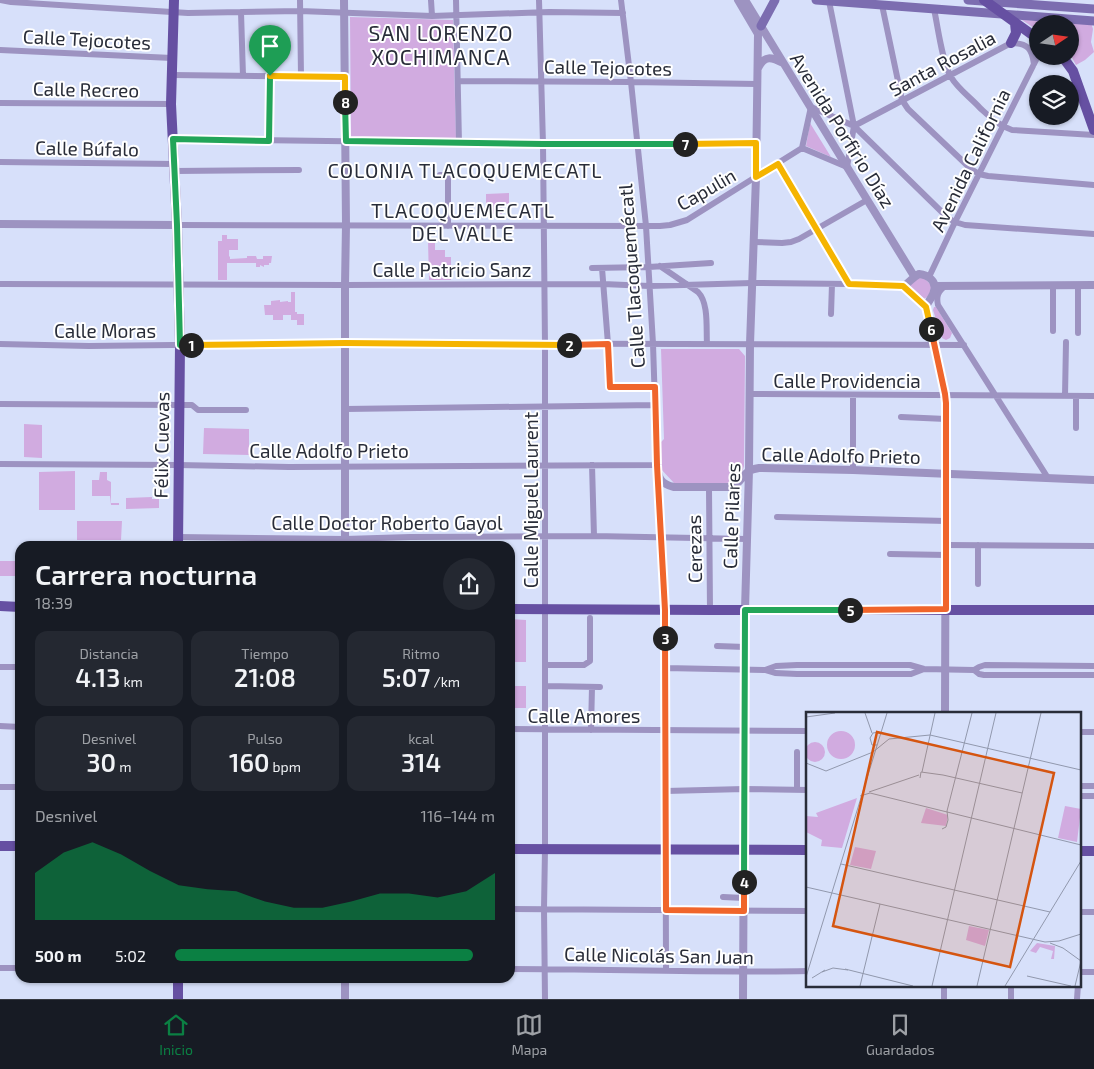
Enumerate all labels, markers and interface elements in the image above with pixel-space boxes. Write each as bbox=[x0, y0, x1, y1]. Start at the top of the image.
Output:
north arrow bbox=[1029, 15, 1079, 65]
map controls bbox=[1029, 15, 1079, 125]
district label: SAN LORENZO XOCHIMANCA bbox=[368, 20, 514, 69]
street label: Calle Tejocotes bbox=[22, 24, 152, 54]
pin bbox=[249, 25, 291, 76]
street label: Santa Rosalia bbox=[885, 25, 999, 101]
icon: arrive bbox=[256, 32, 284, 60]
street label: Avenida Porfirio Díaz bbox=[786, 48, 900, 212]
street label: Calle Tejocotes bbox=[544, 54, 672, 80]
button: layers bbox=[1029, 75, 1079, 125]
street label: Calle Recreo bbox=[33, 77, 139, 101]
street label: Avenida California bbox=[925, 85, 1015, 235]
pin: 8 bbox=[332, 90, 358, 114]
text: 8 bbox=[341, 94, 350, 111]
pin: 7 bbox=[672, 132, 698, 156]
street label: Calle Búfalo bbox=[35, 136, 139, 160]
text: 7 bbox=[682, 136, 689, 153]
district label: COLONIA TLACOQUEMECATL bbox=[327, 158, 603, 182]
street label: Capulin bbox=[672, 163, 740, 215]
street label: Calle Tlacoquemécatl bbox=[613, 183, 649, 369]
district label: TLACOQUEMECATL DEL VALLE bbox=[371, 198, 555, 245]
street label: Calle Patricio Sanz bbox=[373, 258, 531, 281]
pin: 6 bbox=[918, 316, 944, 342]
street label: Calle Moras bbox=[54, 319, 156, 342]
text: 6 bbox=[927, 321, 936, 338]
pin: 1 bbox=[178, 332, 204, 358]
pin: 2 bbox=[556, 332, 582, 358]
text: 1 bbox=[188, 337, 195, 354]
text: 2 bbox=[565, 337, 574, 354]
street label: Calle Providencia bbox=[773, 369, 921, 392]
street label: Félix Cuevas bbox=[149, 391, 173, 499]
street label: Calle Miguel Laurent bbox=[519, 412, 542, 588]
street label: Calle Adolfo Prieto bbox=[249, 439, 409, 462]
street label: Calle Adolfo Prieto bbox=[761, 442, 921, 468]
street label: Calle Pilares bbox=[718, 463, 744, 569]
street label: Calle Doctor Roberto Gayol bbox=[271, 511, 503, 534]
street label: Cerezas bbox=[682, 515, 706, 583]
text: Carrera nocturna bbox=[35, 557, 257, 591]
button: share bbox=[443, 558, 495, 610]
text: 18:39 bbox=[35, 593, 73, 612]
pin: 5 bbox=[838, 598, 862, 622]
text: 5 bbox=[847, 602, 854, 619]
pin: 3 bbox=[652, 626, 678, 650]
text: 3 bbox=[662, 630, 669, 647]
text: Distancia bbox=[79, 645, 139, 662]
text: Tiempo bbox=[241, 645, 289, 662]
text: Ritmo bbox=[402, 645, 440, 662]
text: 4.13 bbox=[75, 662, 120, 692]
text: 21:08 bbox=[234, 662, 296, 692]
text: 5:07 bbox=[382, 662, 430, 692]
text: km bbox=[120, 673, 143, 690]
text: /km bbox=[430, 673, 460, 690]
street label: Calle Amores bbox=[527, 704, 641, 727]
inset map bbox=[806, 712, 1082, 986]
text: Desnivel bbox=[82, 730, 136, 747]
text: Pulso bbox=[247, 730, 283, 747]
text: kcal bbox=[408, 730, 434, 747]
text: 30 bbox=[87, 747, 116, 777]
text: 160 bbox=[229, 747, 269, 777]
text: 314 bbox=[401, 747, 441, 777]
text: m bbox=[116, 758, 131, 775]
text: bpm bbox=[269, 758, 301, 775]
text: Desnivel bbox=[35, 806, 97, 825]
text: 116–144 m bbox=[421, 806, 495, 825]
pin: 4 bbox=[732, 870, 756, 894]
text: 4 bbox=[740, 874, 749, 891]
street label: Calle Nicolás San Juan bbox=[564, 942, 754, 968]
text: 500 m bbox=[35, 946, 82, 965]
text: 5:02 bbox=[115, 946, 146, 965]
tab: Inicio bbox=[159, 1011, 193, 1058]
tab: Mapa bbox=[512, 1011, 547, 1058]
tab: Guardados bbox=[866, 1011, 935, 1058]

